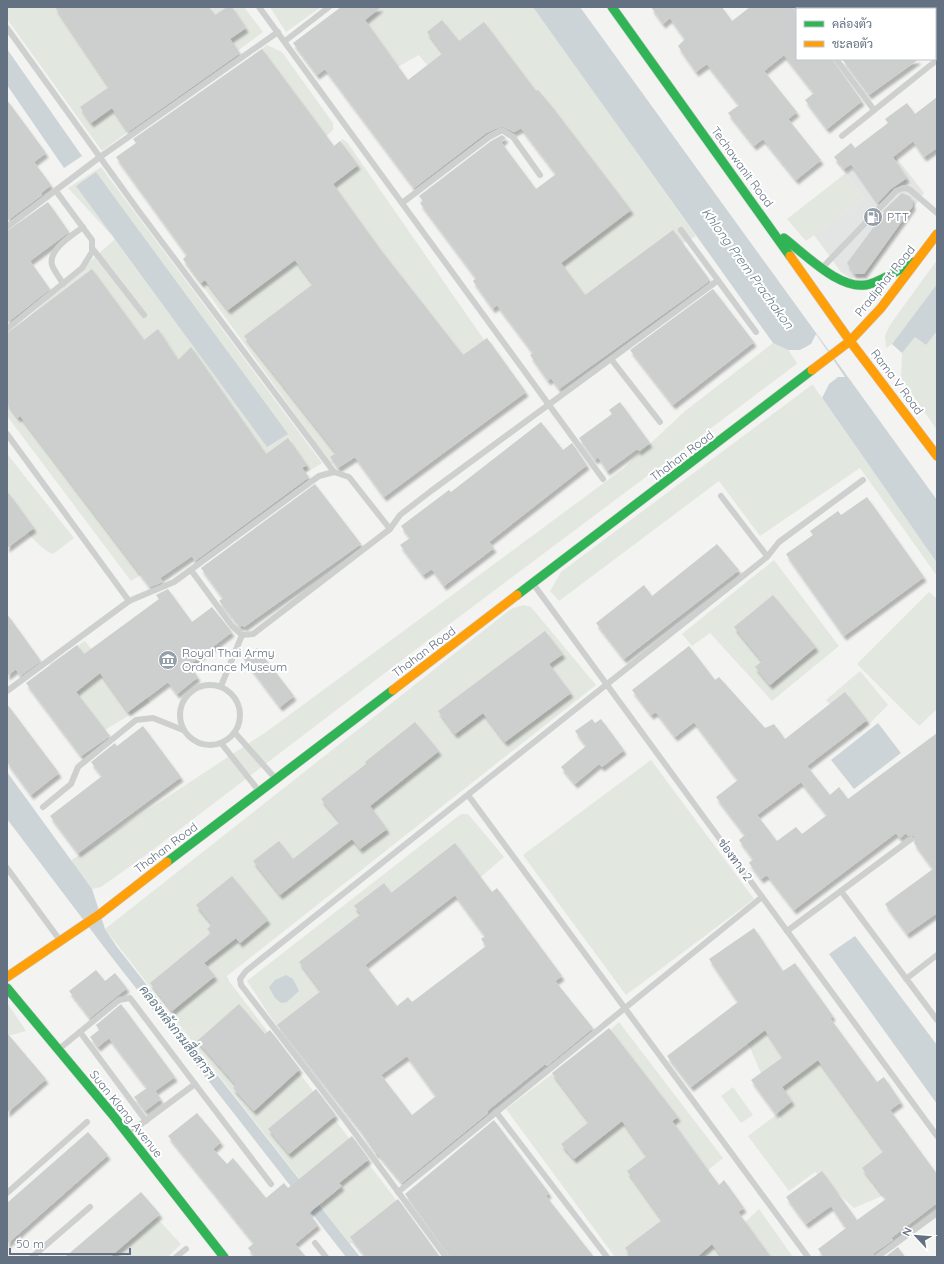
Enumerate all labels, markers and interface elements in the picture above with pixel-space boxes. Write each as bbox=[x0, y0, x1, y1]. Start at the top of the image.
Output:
legend bbox=[796, 8, 936, 60]
text: คล่องตัว bbox=[832, 16, 872, 31]
text: ชะลอตัว bbox=[832, 36, 873, 51]
street label: Techawanit Road bbox=[708, 124, 777, 210]
water label: Khlong Prem Prachakon bbox=[699, 204, 798, 332]
fuel station icon: PTT bbox=[862, 206, 884, 228]
place label: PTT bbox=[887, 209, 909, 224]
street label: Pradiphat Road bbox=[851, 242, 918, 319]
street label: Rama V Road bbox=[868, 346, 927, 417]
street label: Thahan Road bbox=[647, 427, 716, 484]
street label: Thahan Road bbox=[389, 623, 458, 680]
place label: Royal Thai Army Ordnance Museum bbox=[182, 645, 287, 674]
museum icon: Royal Thai Army Ordnance Museum bbox=[157, 649, 179, 671]
street label: Thahan Road bbox=[131, 819, 200, 876]
street label: ช่องทาง 2 bbox=[715, 836, 756, 884]
water label: คลองหลังกรมสื่อสารฯ bbox=[136, 979, 223, 1082]
street label: Suan Klang Avenue bbox=[87, 1067, 166, 1161]
north arrow bbox=[896, 1216, 936, 1256]
text: N bbox=[899, 1225, 915, 1238]
scale bar bbox=[10, 1230, 130, 1256]
text: 50 m bbox=[16, 1236, 44, 1251]

